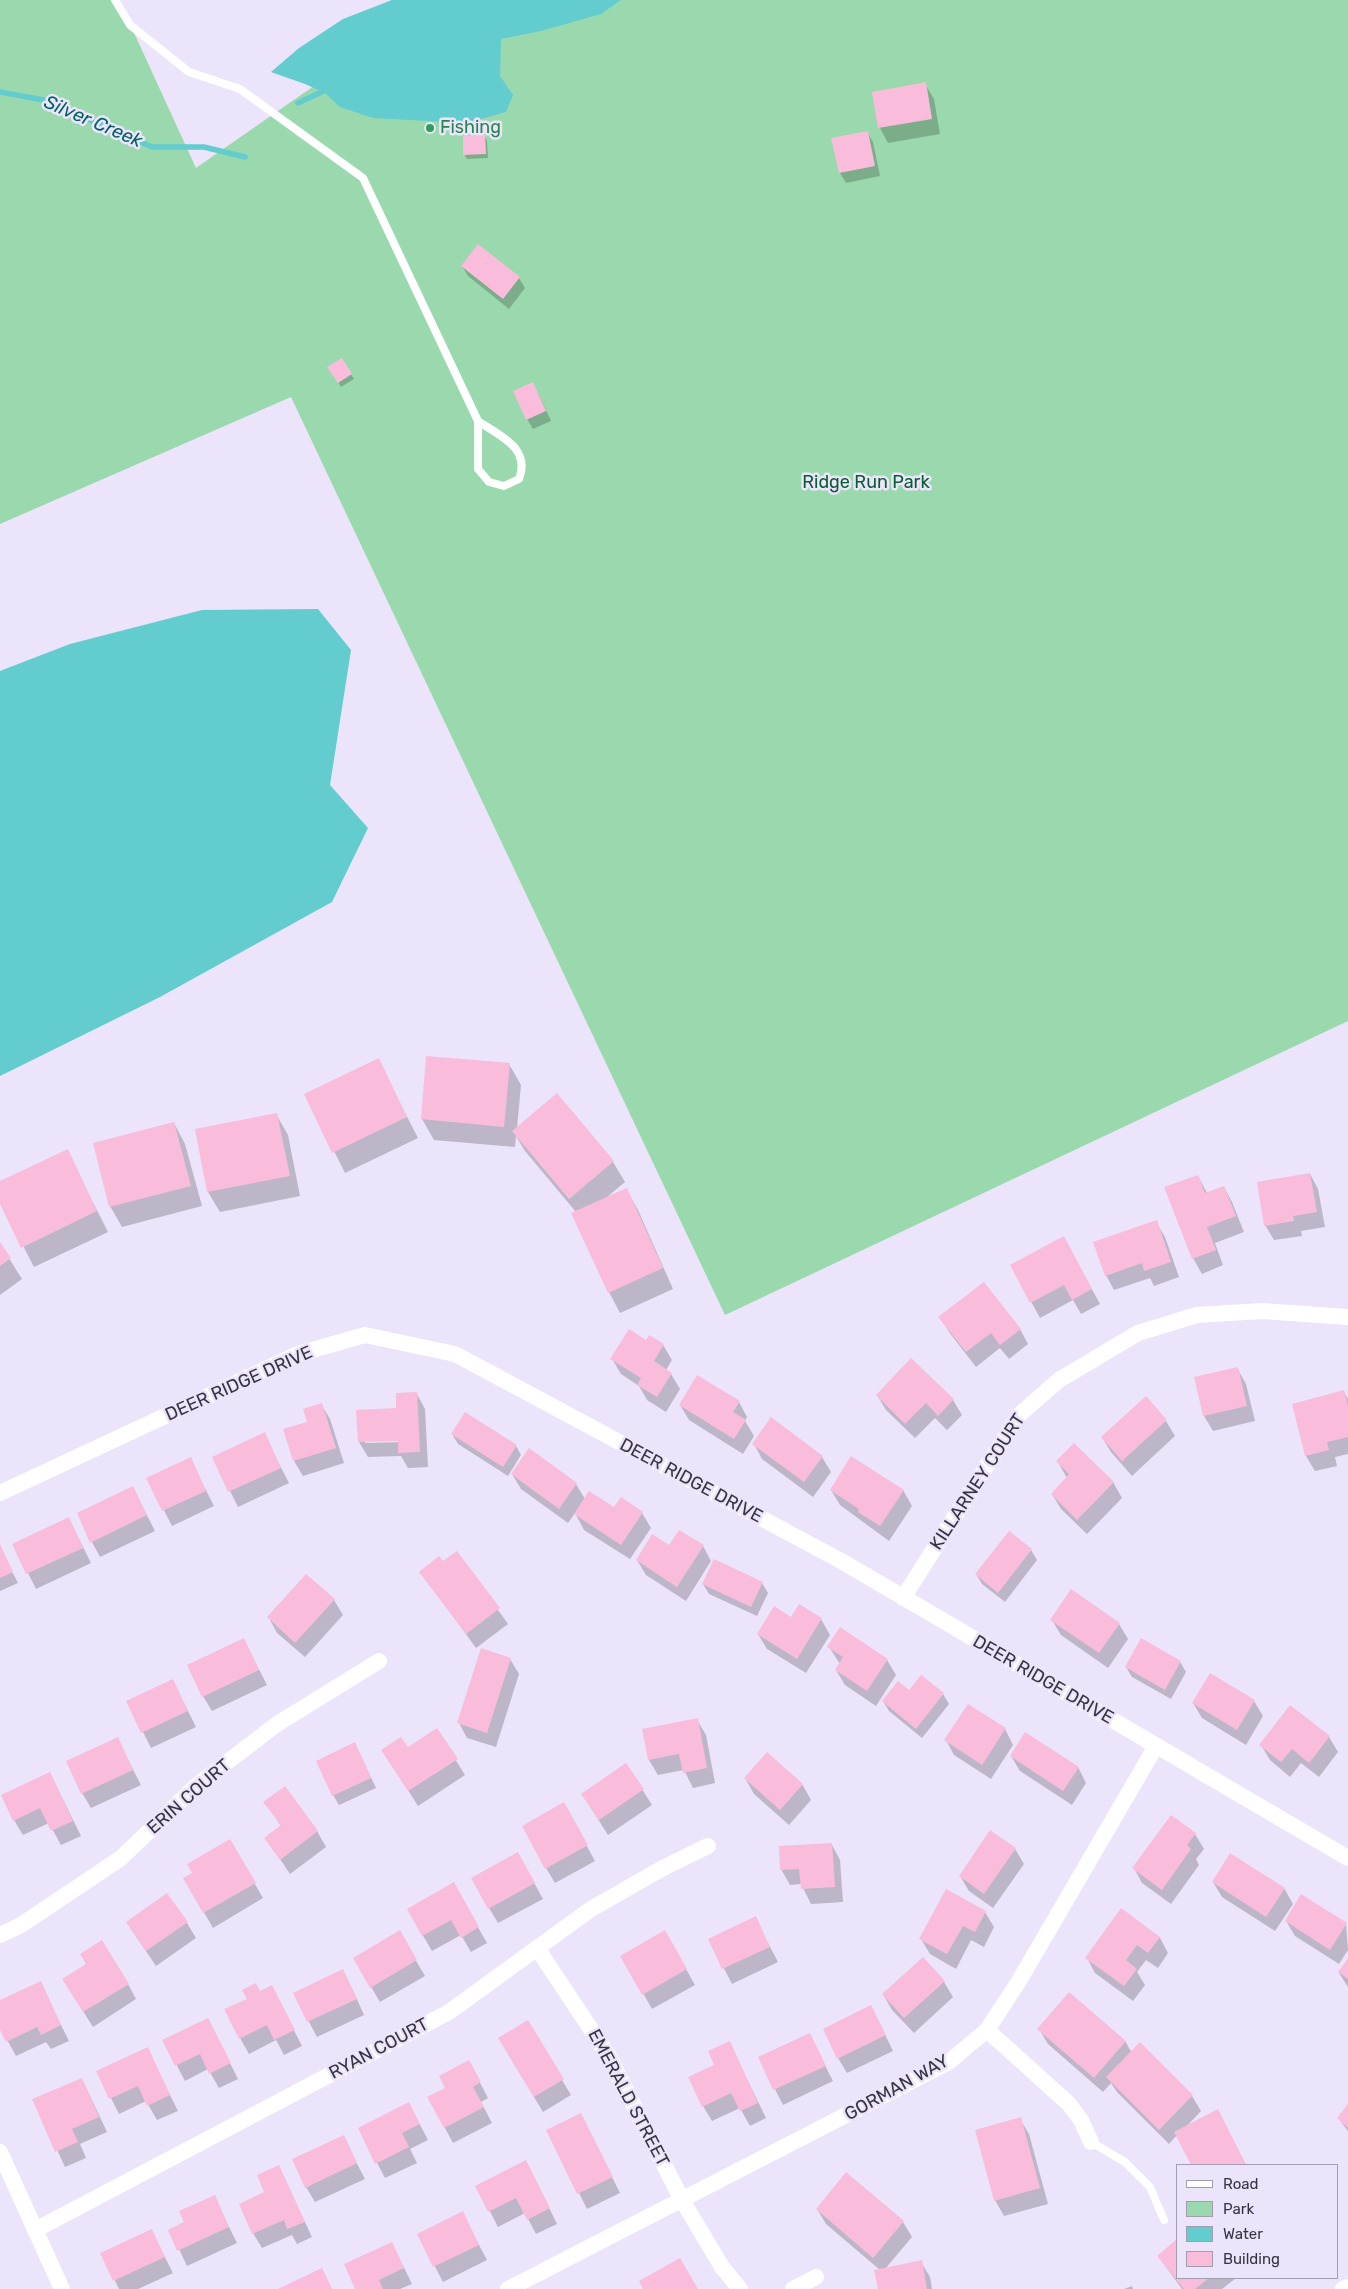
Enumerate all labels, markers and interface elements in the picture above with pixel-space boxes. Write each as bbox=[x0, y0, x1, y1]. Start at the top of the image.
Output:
water label: Silver Creek bbox=[40, 91, 146, 153]
place label: Fishing bbox=[440, 117, 501, 139]
marker: Fishing bbox=[424, 122, 436, 134]
park label: Ridge Run Park bbox=[802, 472, 930, 494]
street label: DEER RIDGE DRIVE bbox=[162, 1342, 316, 1426]
street label: KILLARNEY COURT bbox=[926, 1410, 1030, 1554]
street label: DEER RIDGE DRIVE bbox=[616, 1434, 766, 1528]
street label: DEER RIDGE DRIVE bbox=[969, 1631, 1117, 1729]
street label: ERIN COURT bbox=[143, 1755, 235, 1839]
street label: RYAN COURT bbox=[326, 2014, 432, 2084]
street label: EMERALD STREET bbox=[583, 2026, 673, 2170]
street label: GORMAN WAY bbox=[841, 2050, 953, 2126]
legend bbox=[1176, 2164, 1338, 2279]
text: Road bbox=[1223, 2175, 1259, 2193]
text: Park bbox=[1223, 2200, 1254, 2218]
text: Water bbox=[1223, 2225, 1263, 2243]
text: Building bbox=[1223, 2250, 1280, 2268]

